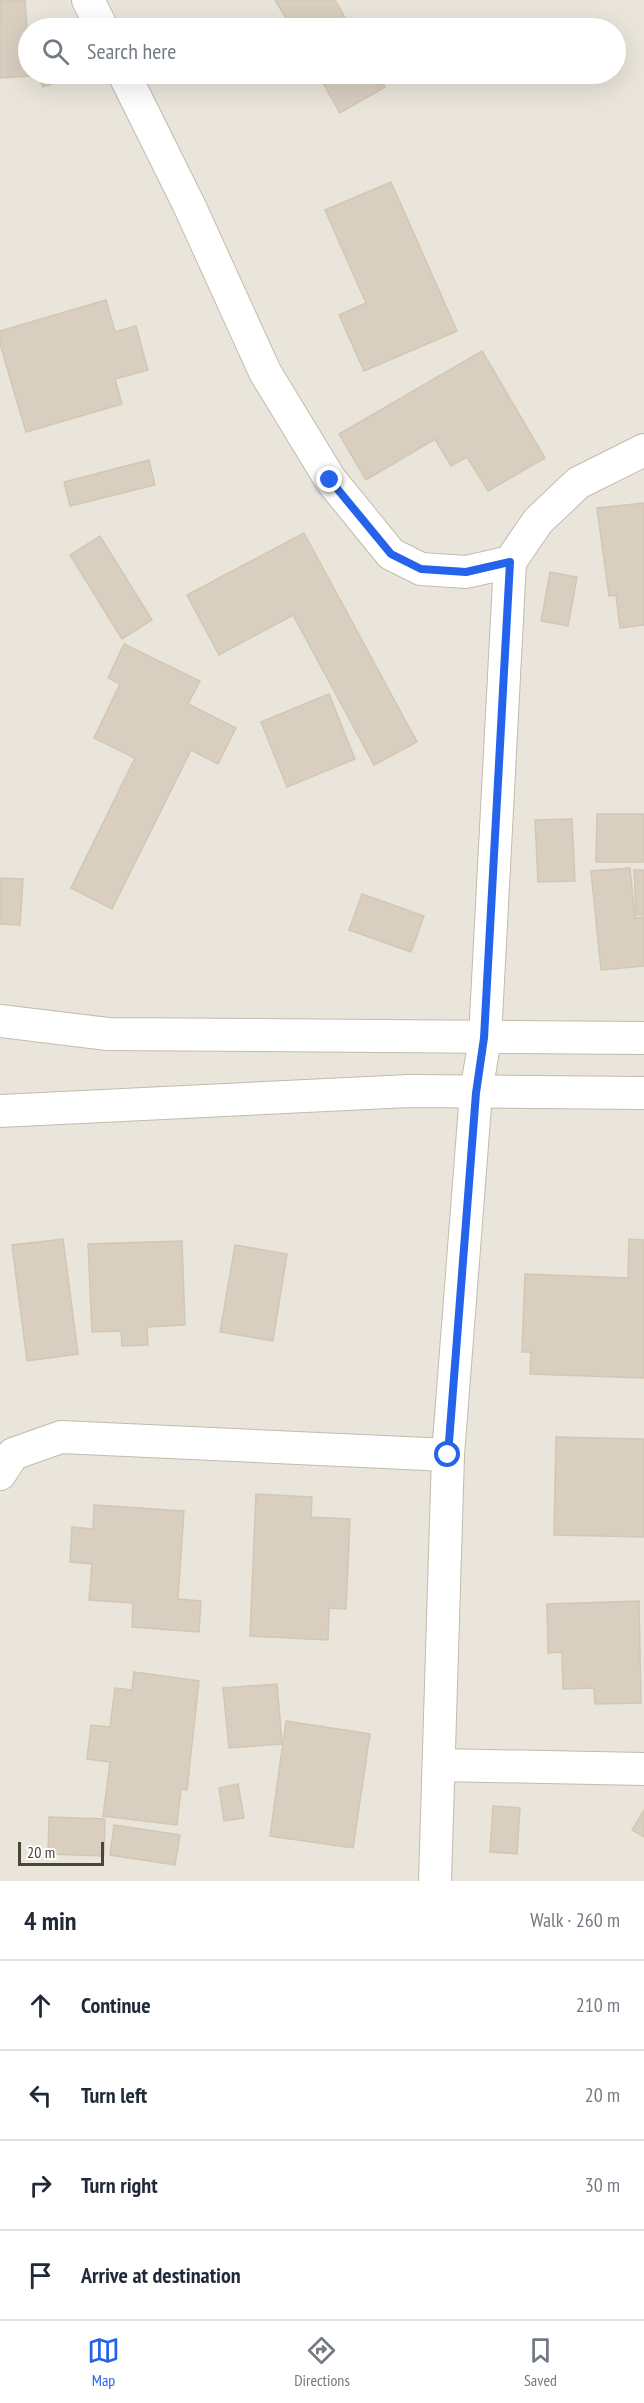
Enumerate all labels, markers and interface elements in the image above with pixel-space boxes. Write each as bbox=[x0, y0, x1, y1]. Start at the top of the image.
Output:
search box bbox=[18, 18, 626, 84]
icon: search bbox=[39, 35, 72, 68]
text: Search here bbox=[87, 37, 176, 65]
route end bbox=[316, 466, 342, 492]
route start bbox=[434, 1441, 460, 1467]
scale bar bbox=[18, 1839, 104, 1866]
text: 20 m bbox=[27, 1842, 55, 1862]
text: 4 min bbox=[24, 1904, 77, 1937]
text: Walk · 260 m bbox=[530, 1907, 620, 1933]
icon: ahead bbox=[24, 1989, 57, 2022]
text: Continue bbox=[81, 1991, 151, 2019]
text: 210 m bbox=[576, 1992, 620, 2018]
icon: left bbox=[24, 2079, 57, 2112]
text: Turn left bbox=[81, 2081, 147, 2109]
text: 20 m bbox=[585, 2082, 620, 2108]
icon: right bbox=[24, 2169, 57, 2202]
text: Turn right bbox=[81, 2171, 158, 2199]
text: 30 m bbox=[585, 2172, 620, 2198]
icon: arrive bbox=[24, 2259, 57, 2292]
text: Arrive at destination bbox=[81, 2261, 241, 2289]
tab: Map bbox=[87, 2334, 120, 2390]
tab: Directions bbox=[294, 2334, 350, 2390]
tab: Saved bbox=[524, 2334, 557, 2390]

